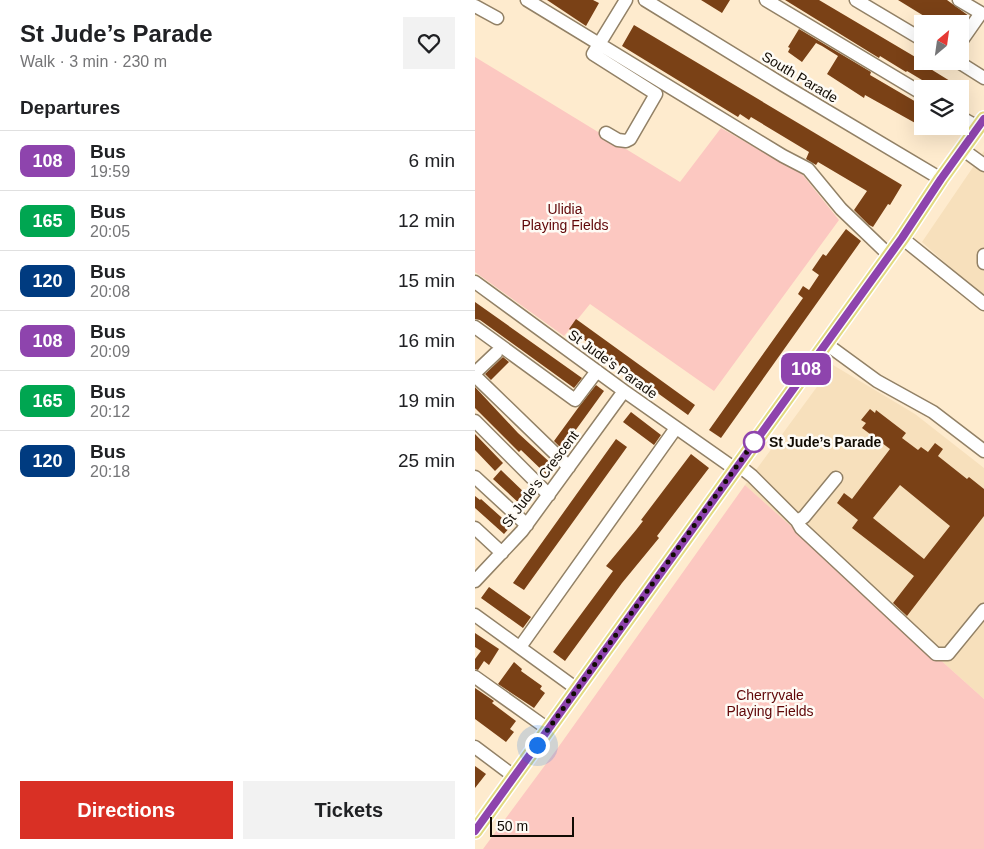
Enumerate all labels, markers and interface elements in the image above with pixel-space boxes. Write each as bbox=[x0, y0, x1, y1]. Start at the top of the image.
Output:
north arrow bbox=[914, 15, 969, 70]
map controls bbox=[914, 15, 969, 135]
button: heart bbox=[403, 17, 455, 69]
text: St Jude’s Parade bbox=[20, 20, 213, 47]
street label: South Parade bbox=[759, 48, 841, 106]
text: Walk · 3 min · 230 m bbox=[20, 53, 167, 70]
button: layers bbox=[914, 80, 969, 135]
text: Departures bbox=[20, 97, 120, 118]
text: Bus bbox=[90, 141, 126, 162]
text: 6 min bbox=[409, 150, 455, 171]
text: 108 bbox=[32, 151, 63, 171]
text: 19:59 bbox=[90, 163, 130, 180]
text: Bus bbox=[90, 201, 126, 222]
park label: Ulidia Playing Fields bbox=[521, 201, 609, 233]
text: 12 min bbox=[398, 210, 455, 231]
text: 165 bbox=[32, 211, 63, 231]
text: 20:05 bbox=[90, 223, 130, 240]
text: Bus bbox=[90, 261, 126, 282]
text: 15 min bbox=[398, 270, 455, 291]
text: 120 bbox=[32, 271, 63, 291]
text: 20:08 bbox=[90, 283, 130, 300]
text: Bus bbox=[90, 321, 126, 342]
street label: St Jude's Parade bbox=[565, 326, 661, 402]
text: 16 min bbox=[398, 330, 455, 351]
text: 108 bbox=[32, 331, 63, 351]
text: 20:09 bbox=[90, 343, 130, 360]
line badge: 108 bbox=[777, 353, 835, 385]
text: 108 bbox=[791, 359, 821, 379]
text: Bus bbox=[90, 381, 126, 402]
text: 19 min bbox=[398, 390, 455, 411]
text: 165 bbox=[32, 391, 63, 411]
text: 20:12 bbox=[90, 403, 130, 420]
street label: St Jude's Crescent bbox=[498, 427, 582, 531]
marker: St Jude’s Parade bbox=[743, 431, 765, 453]
place label: St Jude’s Parade bbox=[769, 434, 882, 450]
text: Bus bbox=[90, 441, 126, 462]
text: 25 min bbox=[398, 450, 455, 471]
text: 120 bbox=[32, 451, 63, 471]
text: 20:18 bbox=[90, 463, 130, 480]
park label: Cherryvale Playing Fields bbox=[726, 687, 814, 719]
your location bbox=[525, 733, 550, 758]
button: Directions bbox=[20, 781, 233, 839]
button: Tickets bbox=[243, 781, 455, 839]
scale bar bbox=[490, 814, 574, 837]
text: 50 m bbox=[497, 818, 528, 834]

